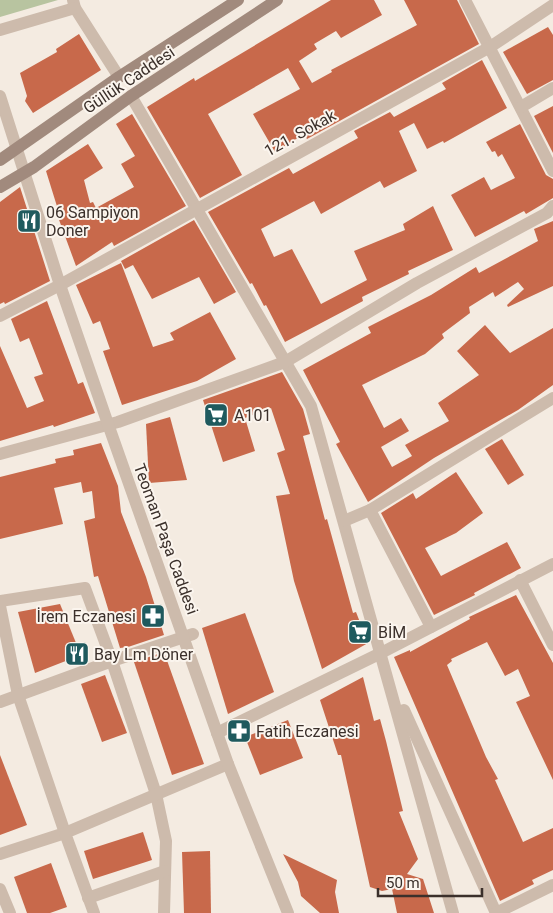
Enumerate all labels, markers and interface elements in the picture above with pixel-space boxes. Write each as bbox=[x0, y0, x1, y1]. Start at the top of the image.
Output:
street label: Güllük Caddesi bbox=[80, 42, 178, 118]
street label: 121. Sokak bbox=[261, 105, 340, 160]
place label: 06 Sampiyon Doner bbox=[46, 203, 138, 240]
restaurant icon: 06 Sampiyon Doner bbox=[16, 208, 42, 234]
supermarket icon: A101 bbox=[203, 402, 229, 428]
place label: A101 bbox=[234, 406, 271, 425]
street label: Teoman Paşa Caddesi bbox=[130, 461, 202, 617]
pharmacy icon: İrem Eczanesi bbox=[140, 603, 166, 629]
place label: İrem Eczanesi bbox=[36, 607, 136, 626]
supermarket icon: BİM bbox=[347, 619, 373, 645]
place label: BİM bbox=[378, 623, 406, 642]
restaurant icon: Bay Lm Döner bbox=[64, 641, 90, 667]
place label: Bay Lm Döner bbox=[94, 645, 194, 664]
pharmacy icon: Fatih Eczanesi bbox=[226, 718, 252, 744]
place label: Fatih Eczanesi bbox=[256, 722, 359, 741]
scale bar bbox=[378, 866, 482, 898]
text: 50 m bbox=[386, 874, 420, 892]

